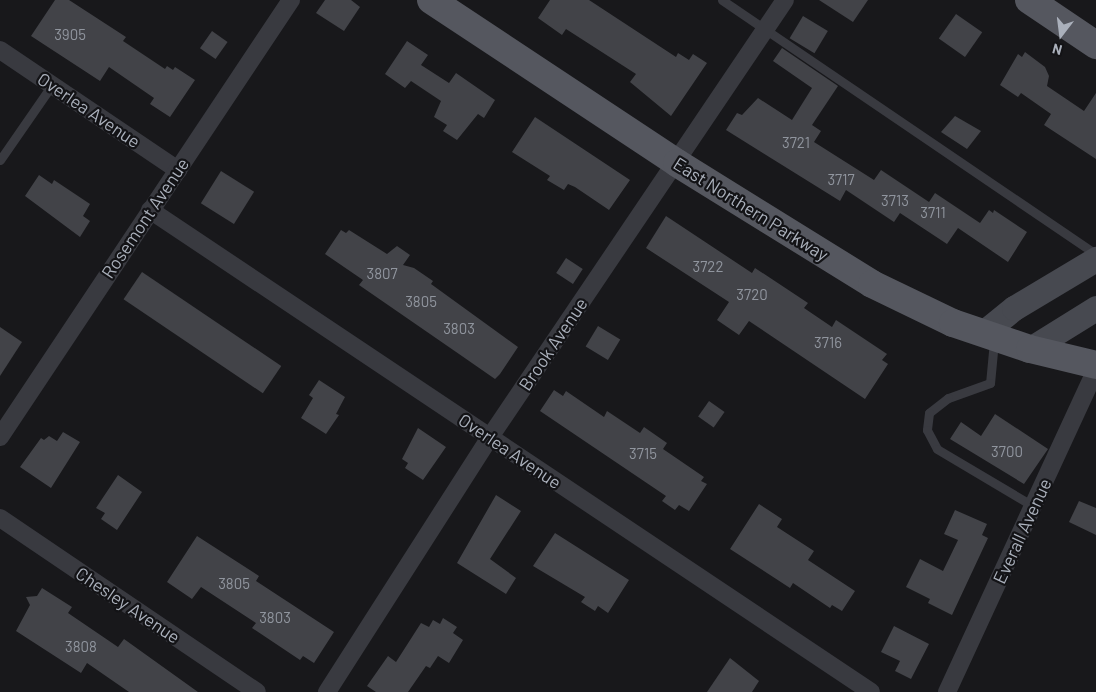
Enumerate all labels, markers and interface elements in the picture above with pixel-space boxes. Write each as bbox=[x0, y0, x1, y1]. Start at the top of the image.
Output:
north arrow bbox=[1036, 10, 1086, 60]
house number: 3905 bbox=[54, 26, 86, 44]
text: N bbox=[1050, 41, 1064, 59]
street label: Overlea Avenue bbox=[34, 68, 144, 152]
house number: 3721 bbox=[782, 134, 810, 152]
street label: East Northern Parkway bbox=[669, 152, 833, 266]
street label: Rosemont Avenue bbox=[97, 154, 193, 282]
house number: 3717 bbox=[827, 171, 855, 189]
house number: 3713 bbox=[881, 192, 909, 210]
house number: 3711 bbox=[920, 204, 946, 222]
house number: 3722 bbox=[693, 258, 723, 276]
house number: 3807 bbox=[366, 265, 398, 283]
house number: 3720 bbox=[736, 286, 768, 304]
house number: 3805 bbox=[405, 293, 437, 311]
street label: Brook Avenue bbox=[514, 294, 592, 394]
house number: 3803 bbox=[443, 320, 475, 338]
house number: 3716 bbox=[814, 334, 842, 352]
street label: Overlea Avenue bbox=[455, 409, 565, 493]
house number: 3700 bbox=[991, 443, 1023, 461]
house number: 3715 bbox=[629, 445, 657, 463]
street label: Everall Avenue bbox=[988, 475, 1056, 587]
street label: Chesley Avenue bbox=[72, 562, 184, 648]
house number: 3805 bbox=[218, 575, 250, 593]
house number: 3803 bbox=[259, 609, 291, 627]
house number: 3808 bbox=[65, 638, 97, 656]

